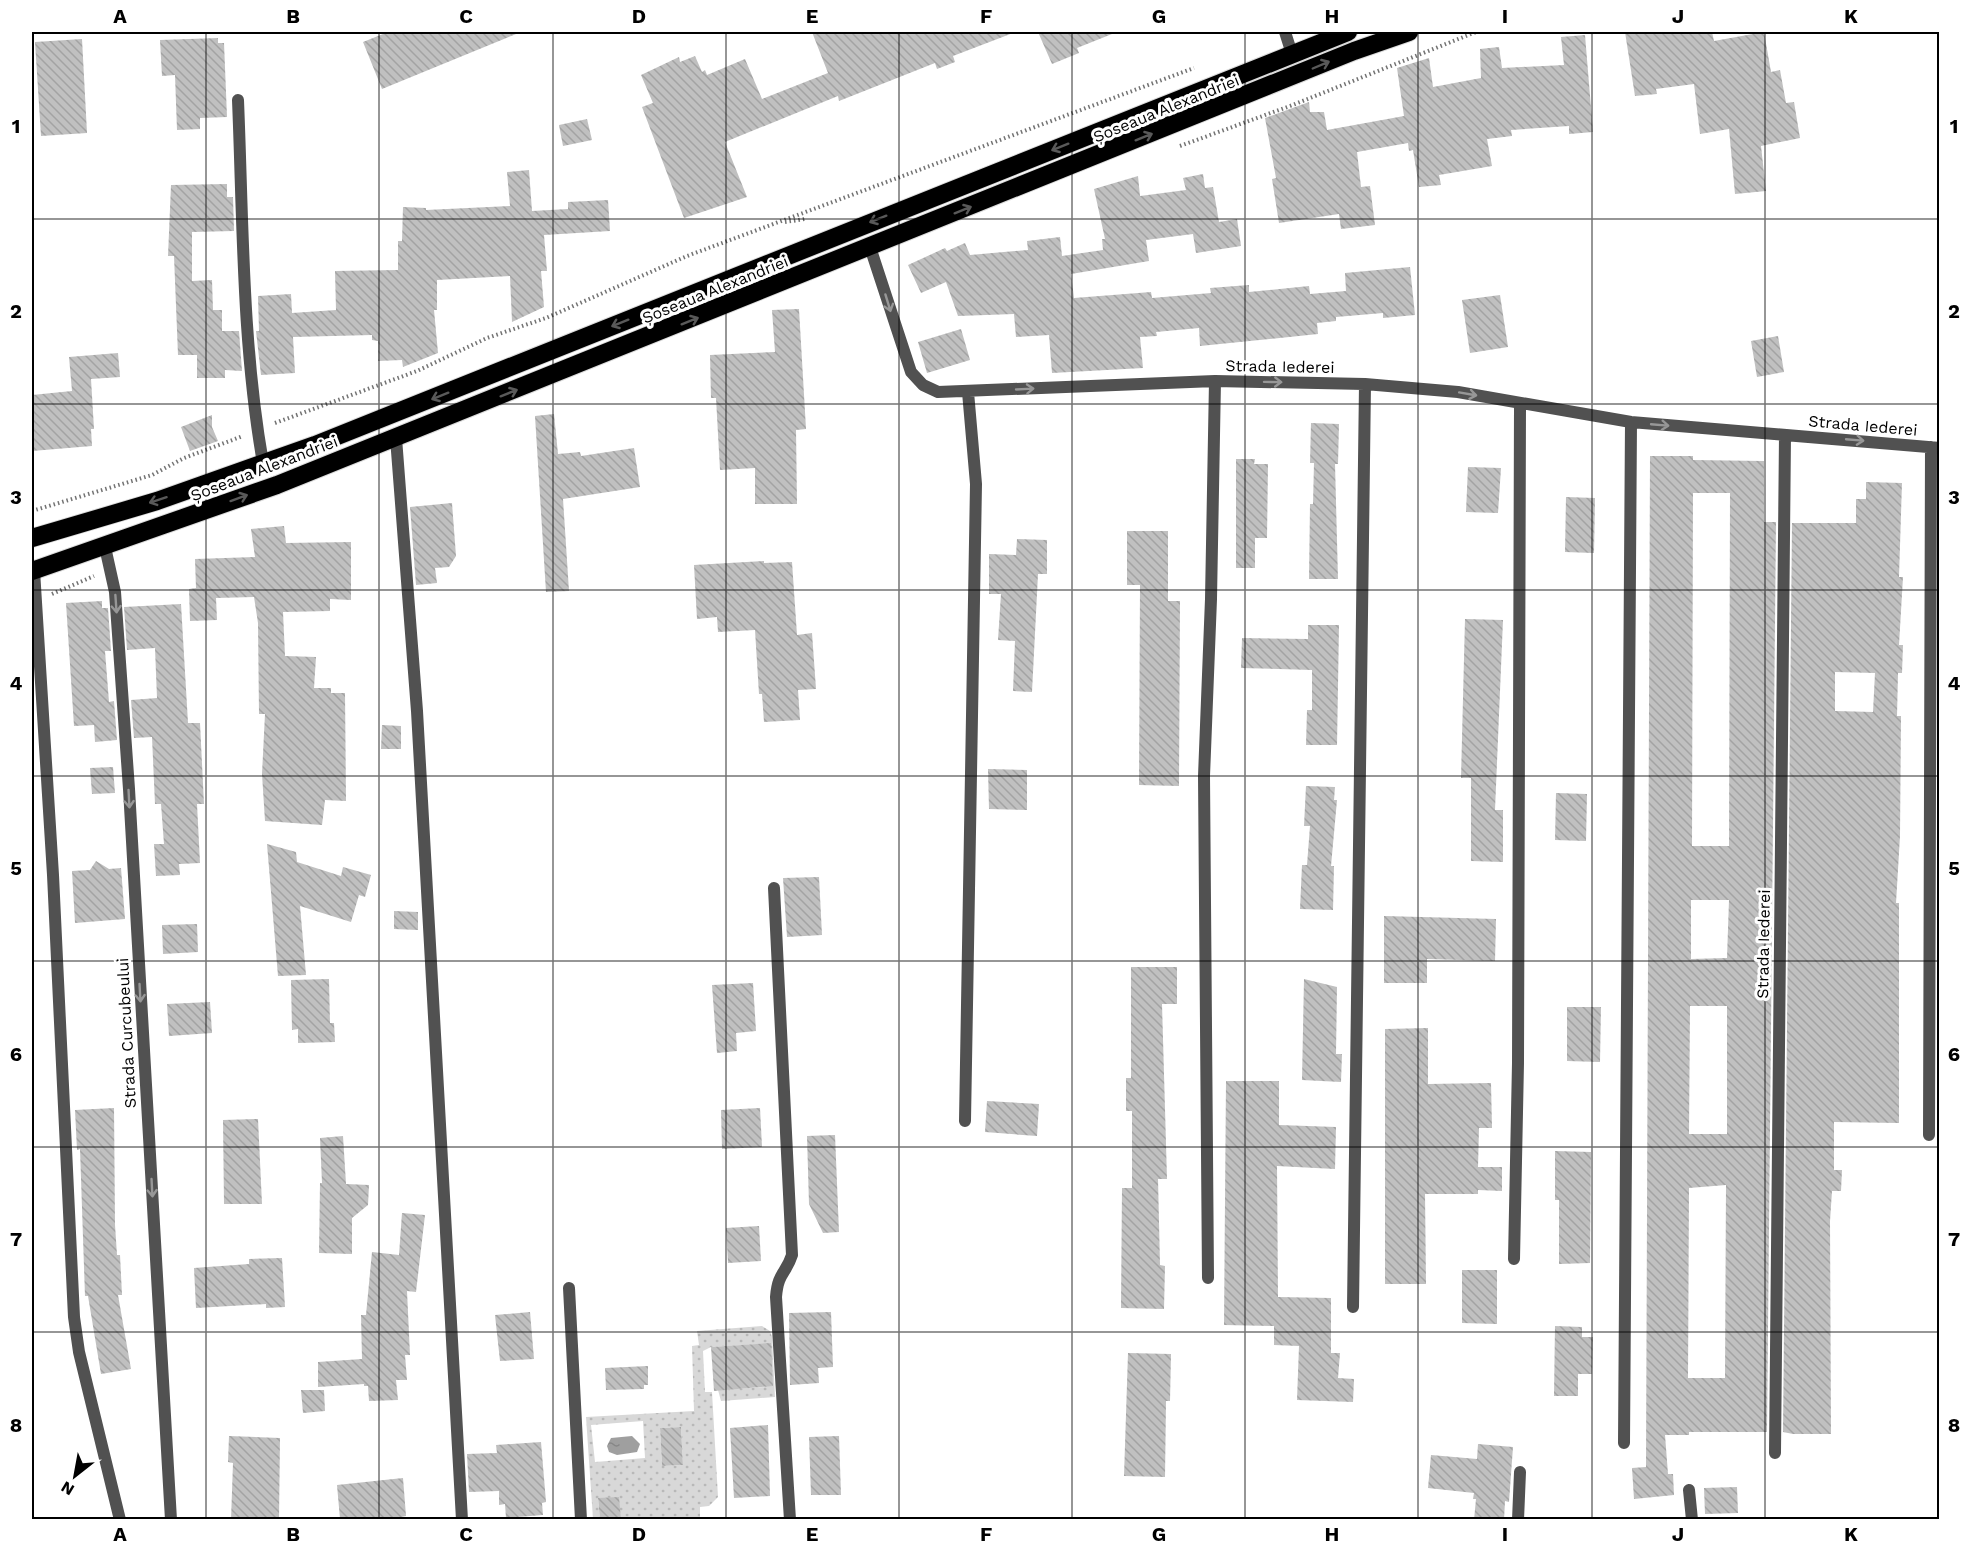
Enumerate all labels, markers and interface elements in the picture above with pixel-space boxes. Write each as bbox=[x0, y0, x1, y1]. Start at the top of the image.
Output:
text: A bbox=[113, 4, 127, 28]
text: B bbox=[286, 4, 300, 28]
text: C bbox=[459, 4, 473, 28]
text: D bbox=[632, 4, 646, 28]
text: E bbox=[806, 4, 818, 28]
text: F bbox=[980, 4, 992, 28]
text: G bbox=[1152, 4, 1166, 28]
text: H bbox=[1325, 4, 1339, 28]
text: I bbox=[1502, 4, 1508, 28]
text: J bbox=[1672, 4, 1684, 28]
text: K bbox=[1844, 4, 1858, 28]
one-way arrow bbox=[1312, 59, 1330, 70]
street label: Șoseaua Alexandriei bbox=[1090, 70, 1242, 146]
text: 1 bbox=[12, 114, 20, 138]
text: 1 bbox=[1950, 114, 1958, 138]
one-way arrow bbox=[1134, 131, 1153, 142]
one-way arrow bbox=[1051, 142, 1069, 153]
one-way arrow bbox=[953, 204, 972, 215]
one-way arrow bbox=[870, 214, 888, 225]
street label: Șoseaua Alexandriei bbox=[639, 251, 791, 327]
one-way arrow bbox=[883, 293, 894, 312]
text: 2 bbox=[10, 299, 22, 323]
text: 2 bbox=[1948, 299, 1960, 323]
one-way arrow bbox=[680, 315, 698, 326]
one-way arrow bbox=[612, 318, 630, 329]
street label: Strada Iederei bbox=[1225, 356, 1335, 377]
one-way arrow bbox=[1263, 376, 1283, 388]
one-way arrow bbox=[1014, 383, 1034, 394]
one-way arrow bbox=[499, 387, 517, 398]
one-way arrow bbox=[1457, 388, 1477, 399]
one-way arrow bbox=[431, 391, 449, 402]
street label: Strada Iederei bbox=[1808, 411, 1918, 440]
one-way arrow bbox=[1650, 420, 1670, 431]
street label: Șoseaua Alexandriei bbox=[188, 432, 340, 505]
one-way arrow bbox=[1844, 435, 1864, 446]
text: 3 bbox=[10, 485, 22, 509]
text: 3 bbox=[1948, 485, 1960, 509]
one-way arrow bbox=[229, 492, 248, 503]
one-way arrow bbox=[149, 495, 168, 506]
one-way arrow bbox=[110, 594, 121, 614]
text: 4 bbox=[10, 671, 23, 695]
text: 4 bbox=[1948, 671, 1961, 695]
one-way arrow bbox=[124, 788, 135, 808]
text: 5 bbox=[10, 856, 22, 880]
text: 5 bbox=[1948, 856, 1960, 880]
street label: Strada Iederei bbox=[1753, 889, 1774, 999]
street label: Strada Curcubeului bbox=[113, 957, 140, 1109]
one-way arrow bbox=[135, 983, 146, 1003]
text: 6 bbox=[10, 1042, 22, 1066]
text: 6 bbox=[1948, 1042, 1960, 1066]
one-way arrow bbox=[146, 1178, 157, 1197]
text: 7 bbox=[10, 1227, 22, 1251]
text: 7 bbox=[1948, 1227, 1960, 1251]
text: 8 bbox=[10, 1413, 22, 1437]
text: 8 bbox=[1948, 1413, 1960, 1437]
north arrow bbox=[45, 1446, 105, 1506]
text: N bbox=[58, 1477, 78, 1500]
text: A bbox=[113, 1522, 127, 1546]
text: B bbox=[286, 1522, 300, 1546]
text: C bbox=[459, 1522, 473, 1546]
text: D bbox=[632, 1522, 646, 1546]
text: E bbox=[806, 1522, 818, 1546]
text: F bbox=[980, 1522, 992, 1546]
text: G bbox=[1152, 1522, 1166, 1546]
text: H bbox=[1325, 1522, 1339, 1546]
text: I bbox=[1502, 1522, 1508, 1546]
text: J bbox=[1672, 1522, 1684, 1546]
text: K bbox=[1844, 1522, 1858, 1546]

